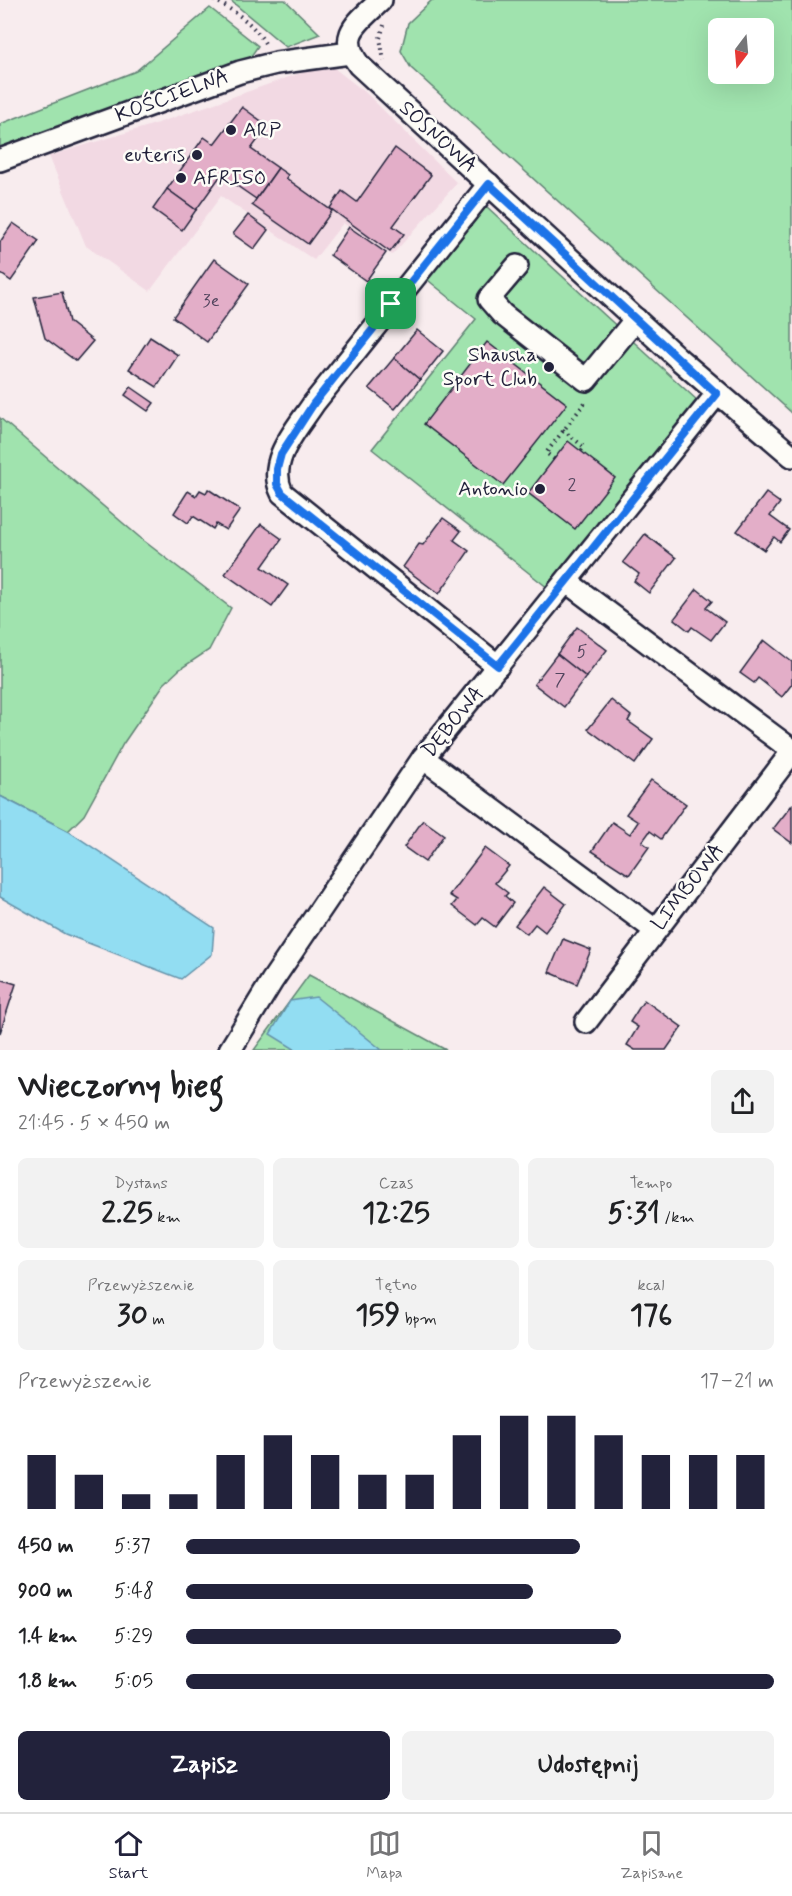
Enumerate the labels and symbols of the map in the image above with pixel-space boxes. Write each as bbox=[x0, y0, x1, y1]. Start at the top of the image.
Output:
north arrow bbox=[708, 18, 774, 84]
street label: KOŚCIELNA bbox=[111, 62, 233, 130]
street label: SOSNOWA bbox=[393, 94, 483, 180]
place label: ARP bbox=[243, 116, 281, 144]
marker: ARP bbox=[224, 123, 238, 137]
place label: euteris bbox=[124, 141, 185, 169]
marker: euteris bbox=[190, 148, 204, 162]
place label: AFRISO bbox=[193, 164, 266, 192]
marker: AFRISO bbox=[174, 171, 188, 185]
pin bbox=[365, 278, 416, 329]
house number: 3e bbox=[203, 289, 220, 313]
place label: Shausha Sport Club bbox=[443, 341, 537, 393]
marker: Shausha Sport Club bbox=[542, 360, 556, 374]
house number: 2 bbox=[568, 473, 577, 497]
place label: Antonio bbox=[458, 475, 528, 503]
marker: Antonio bbox=[533, 482, 547, 496]
house number: 5 bbox=[577, 640, 588, 664]
house number: 7 bbox=[555, 668, 566, 692]
street label: DĘBOWA bbox=[415, 680, 491, 764]
street label: LIMBOWA bbox=[645, 837, 731, 937]

